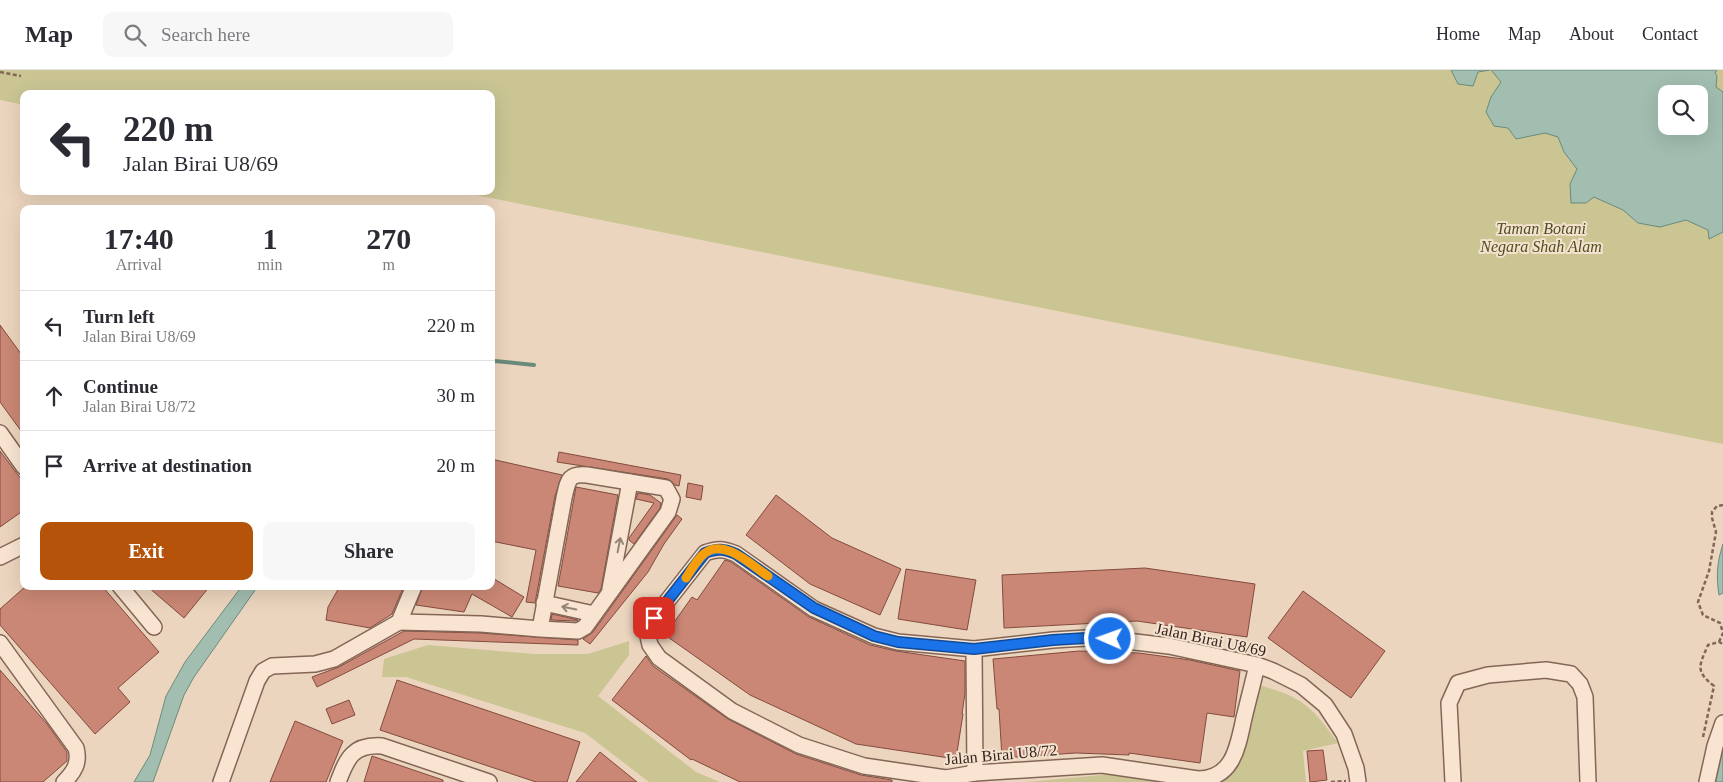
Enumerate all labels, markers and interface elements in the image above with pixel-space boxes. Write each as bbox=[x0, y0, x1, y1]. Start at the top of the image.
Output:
search box bbox=[103, 12, 453, 57]
text: Map bbox=[25, 21, 73, 47]
icon: search bbox=[121, 21, 149, 49]
text: Search here bbox=[161, 24, 250, 45]
text: Home bbox=[1436, 24, 1480, 44]
text: Map bbox=[1508, 24, 1541, 44]
text: About bbox=[1569, 24, 1614, 44]
text: Contact bbox=[1642, 24, 1698, 44]
map controls bbox=[1658, 85, 1708, 135]
button: search bbox=[1658, 85, 1708, 135]
icon: left bbox=[40, 110, 105, 175]
text: 220 m bbox=[123, 110, 213, 149]
text: Jalan Birai U8/69 bbox=[123, 151, 278, 176]
park label: Taman Botani Negara Shah Alam bbox=[1479, 220, 1602, 256]
text: 17:40 bbox=[104, 222, 174, 255]
text: 1 bbox=[262, 222, 277, 255]
text: 270 bbox=[366, 222, 411, 255]
text: Arrival bbox=[116, 256, 162, 273]
text: min bbox=[258, 256, 282, 273]
text: m bbox=[382, 256, 395, 273]
text: Turn left bbox=[83, 306, 155, 327]
icon: left bbox=[40, 312, 68, 340]
text: 220 m bbox=[427, 315, 475, 336]
text: Jalan Birai U8/69 bbox=[83, 328, 196, 345]
text: Continue bbox=[83, 376, 158, 397]
icon: ahead bbox=[40, 382, 68, 410]
text: 30 m bbox=[436, 385, 475, 406]
text: Jalan Birai U8/72 bbox=[83, 398, 196, 415]
icon: arrive bbox=[40, 452, 68, 480]
text: Arrive at destination bbox=[83, 455, 252, 476]
text: 20 m bbox=[436, 455, 475, 476]
button: Exit bbox=[40, 522, 253, 580]
button: Share bbox=[263, 522, 475, 580]
one-way arrow bbox=[614, 538, 624, 554]
pin bbox=[633, 597, 675, 639]
one-way arrow bbox=[562, 603, 578, 613]
icon: arrive bbox=[640, 604, 668, 632]
position arrow bbox=[1083, 612, 1135, 664]
street label: Jalan Birai U8/69 bbox=[1154, 619, 1268, 660]
street label: Jalan Birai U8/72 bbox=[944, 741, 1058, 768]

